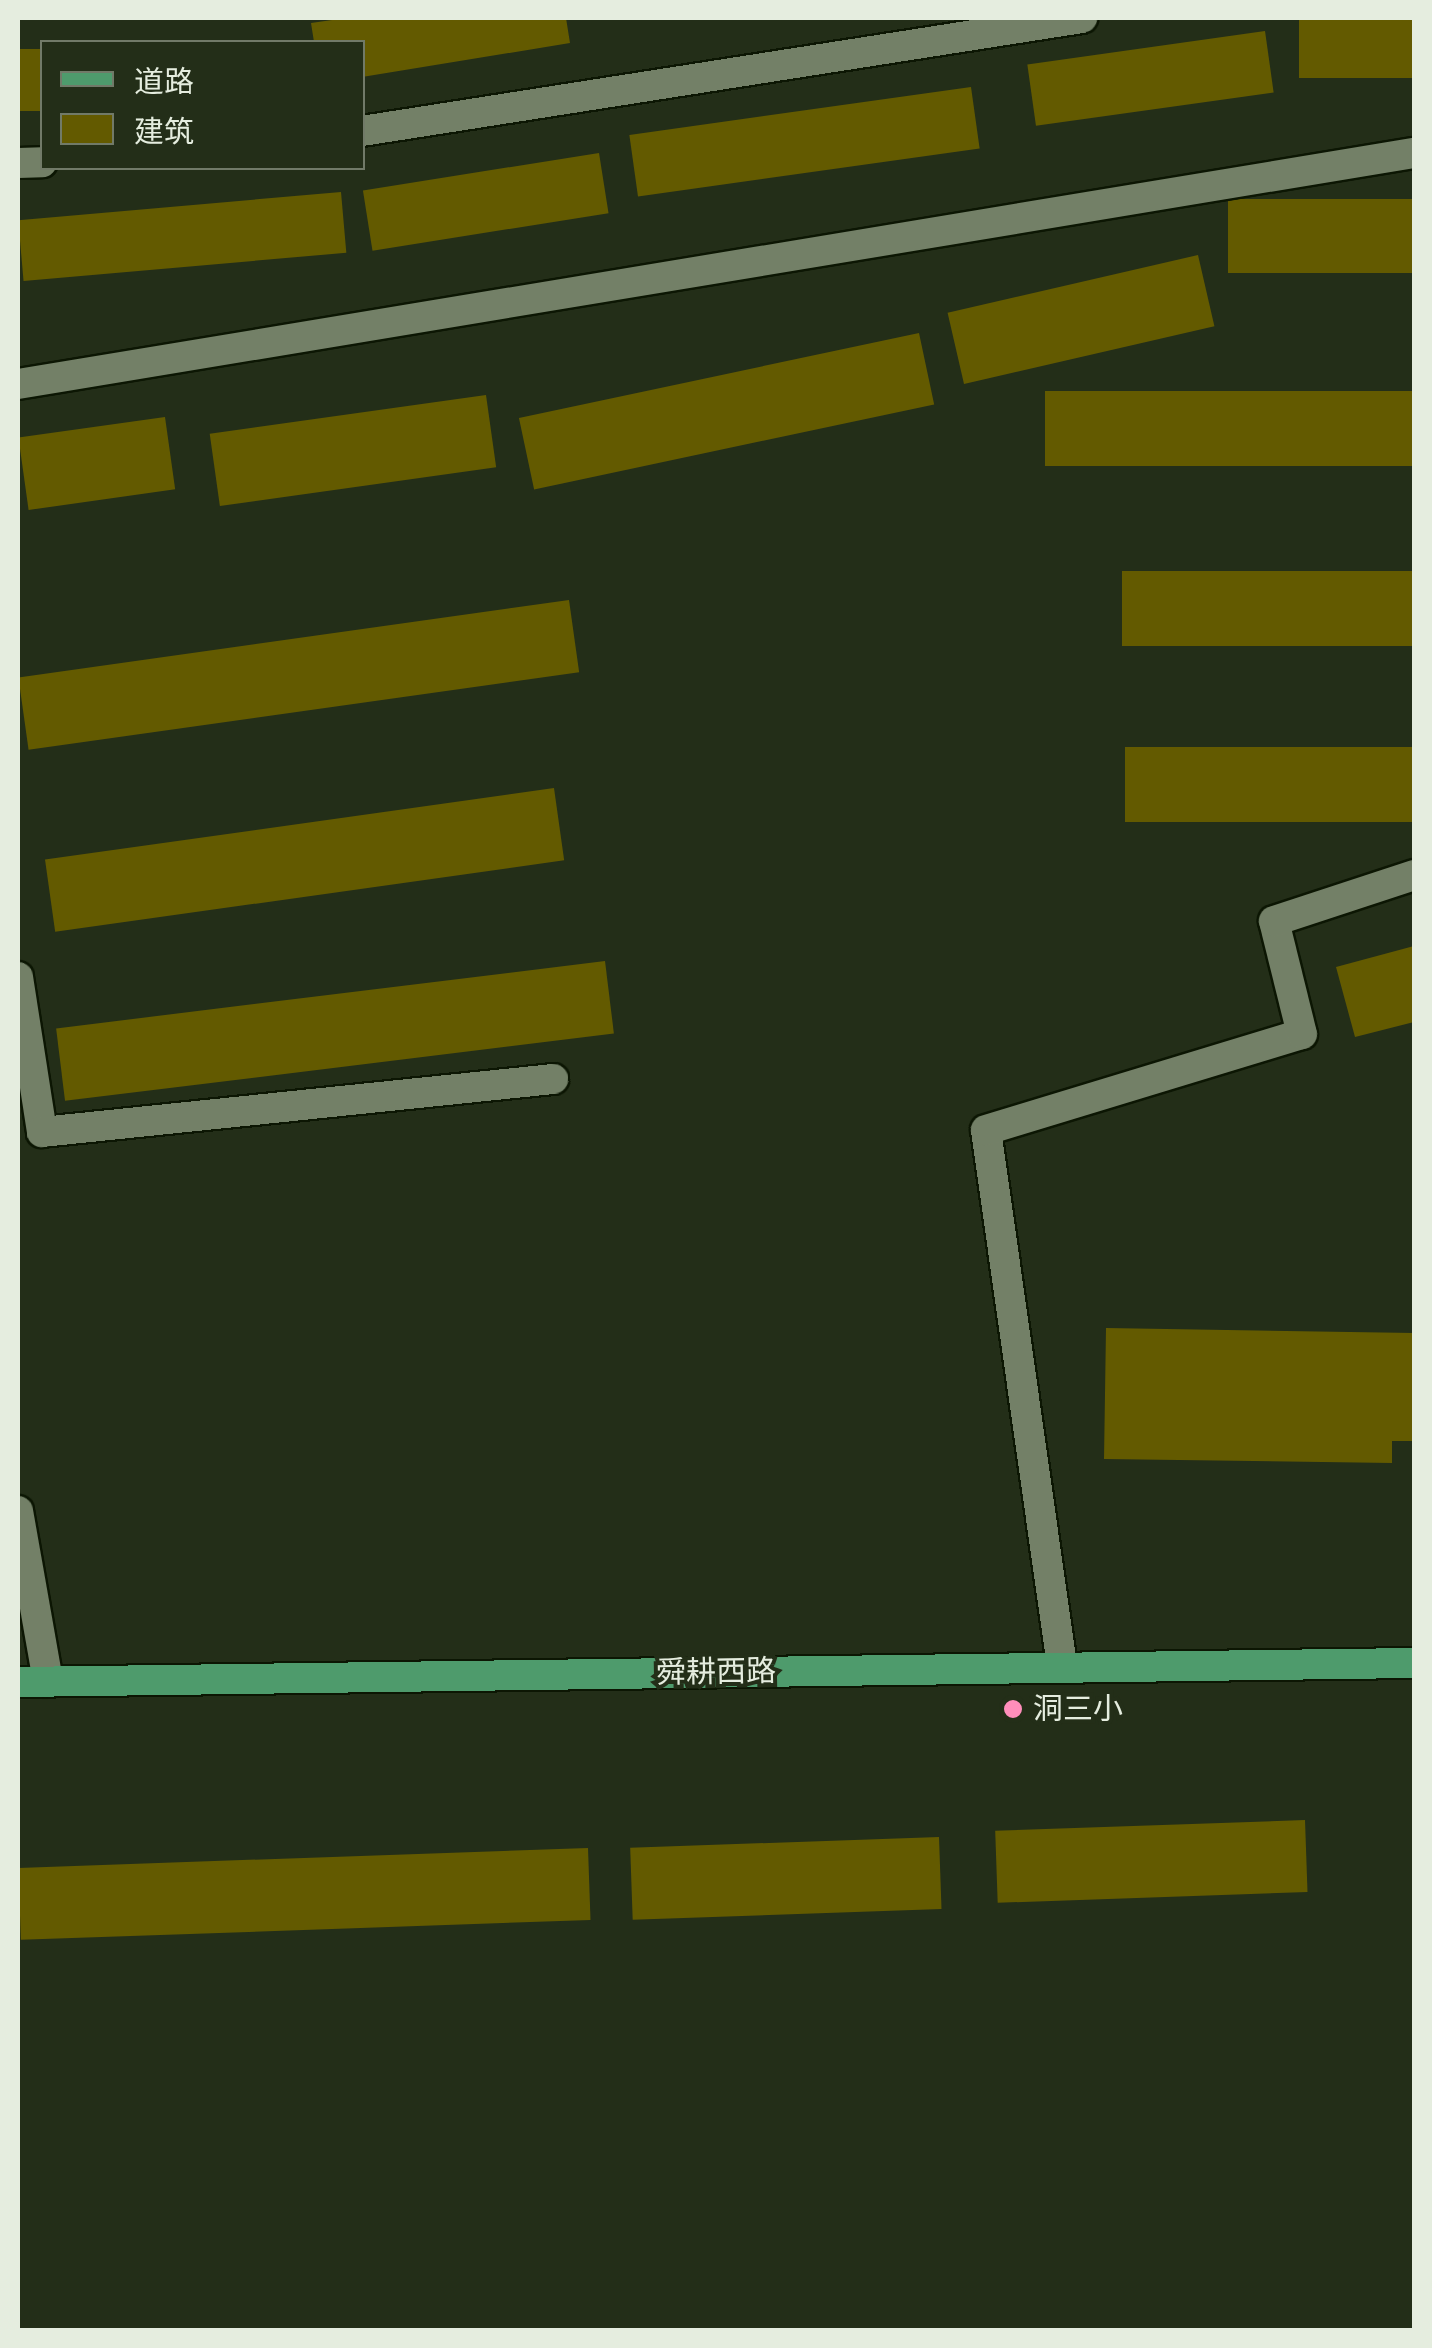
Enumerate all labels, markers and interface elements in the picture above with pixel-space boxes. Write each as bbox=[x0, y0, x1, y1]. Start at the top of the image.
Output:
legend bbox=[40, 40, 365, 170]
text: 道路 bbox=[134, 64, 194, 100]
text: 建筑 bbox=[134, 114, 194, 150]
street label: 舜耕西路 bbox=[656, 1653, 776, 1691]
place label: 洞三小 bbox=[1033, 1691, 1123, 1727]
marker: 洞三小 bbox=[1002, 1698, 1024, 1720]

